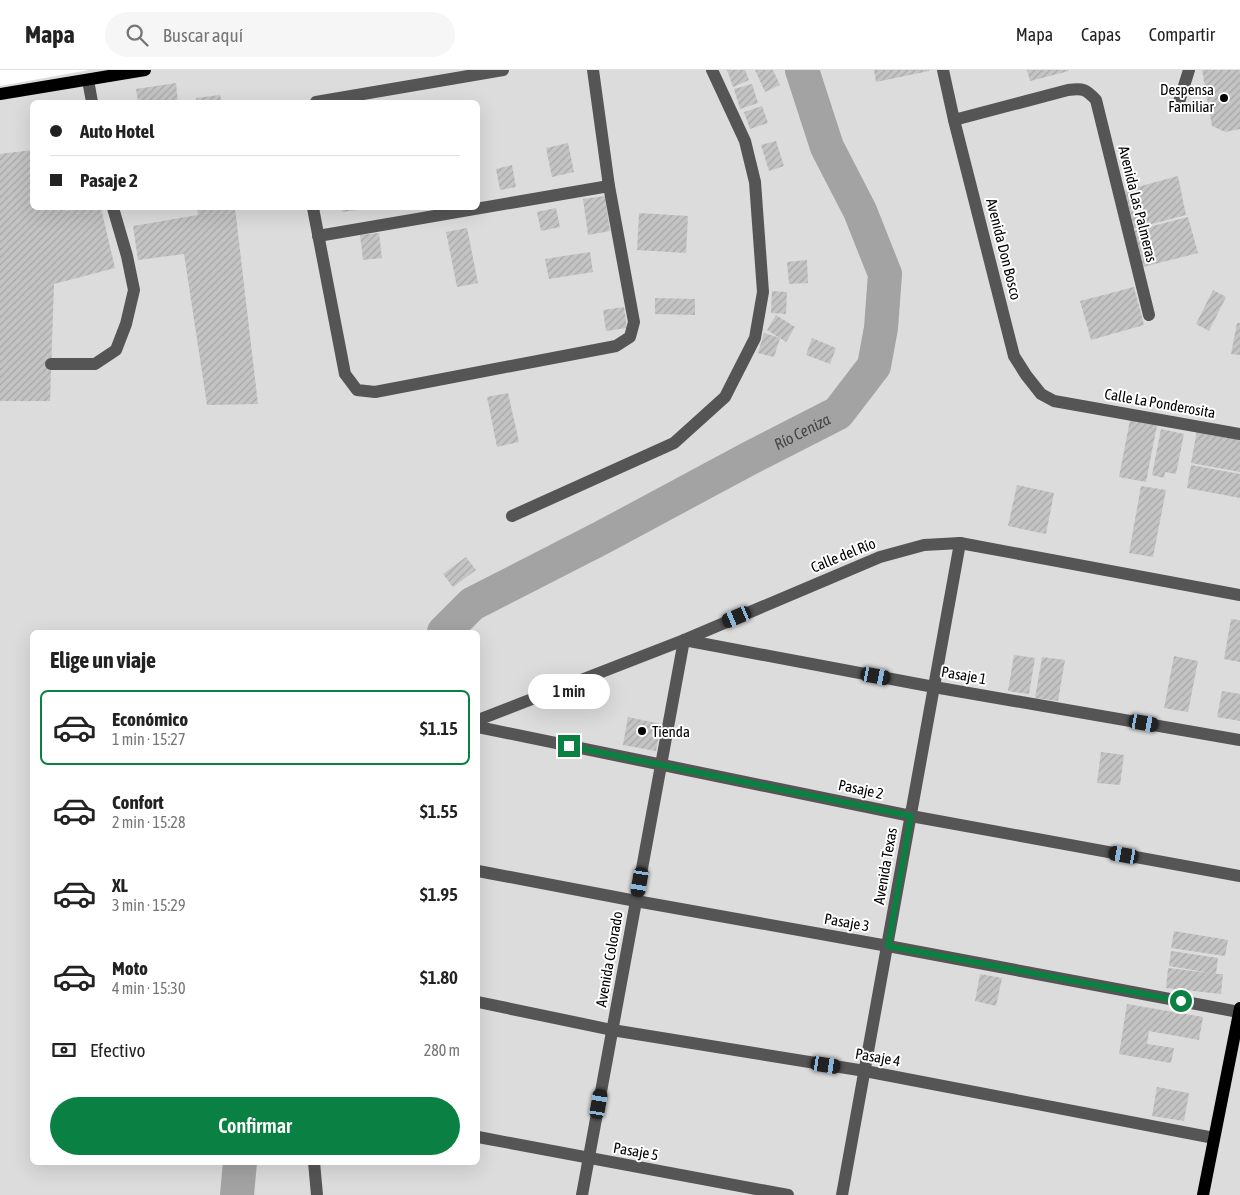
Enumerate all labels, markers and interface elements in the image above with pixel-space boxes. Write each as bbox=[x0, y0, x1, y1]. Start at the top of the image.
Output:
search box bbox=[105, 12, 455, 57]
text: Mapa bbox=[25, 21, 75, 48]
icon: search bbox=[123, 21, 151, 49]
text: Buscar aquí bbox=[163, 24, 243, 46]
text: Mapa bbox=[1016, 24, 1053, 45]
text: Capas bbox=[1081, 24, 1121, 45]
text: Compartir bbox=[1149, 24, 1215, 45]
place label: Despensa Familiar bbox=[1160, 81, 1215, 115]
marker: Despensa Familiar bbox=[1218, 92, 1230, 104]
text: Auto Hotel bbox=[80, 120, 154, 142]
street label: Avenida Las Palmeras bbox=[1115, 144, 1161, 264]
text: Pasaje 2 bbox=[80, 169, 138, 191]
street label: Avenida Don Bosco bbox=[983, 197, 1025, 301]
street label: Calle La Ponderosita bbox=[1103, 385, 1217, 421]
water label: Río Ceniza bbox=[771, 409, 833, 453]
street label: Calle del Río bbox=[808, 534, 878, 576]
car bbox=[720, 604, 753, 630]
text: Elige un viaje bbox=[50, 647, 156, 673]
street label: Pasaje 1 bbox=[940, 663, 988, 687]
car bbox=[859, 666, 892, 686]
callout: 1 min bbox=[528, 674, 610, 708]
text: 1 min bbox=[553, 682, 585, 700]
icon: car bbox=[52, 705, 97, 750]
text: Económico bbox=[112, 708, 188, 730]
car bbox=[1127, 713, 1160, 733]
text: $1.15 bbox=[420, 717, 458, 739]
place label: Tienda bbox=[652, 723, 690, 740]
marker: Tienda bbox=[636, 725, 648, 737]
text: 1 min · 15:27 bbox=[112, 730, 185, 748]
route end bbox=[558, 735, 580, 757]
street label: Pasaje 2 bbox=[837, 776, 885, 802]
icon: car bbox=[52, 788, 97, 833]
text: Confort bbox=[112, 791, 164, 813]
text: $1.55 bbox=[420, 800, 458, 822]
text: 2 min · 15:28 bbox=[112, 813, 185, 831]
street label: Avenida Texas bbox=[870, 826, 900, 906]
car bbox=[1107, 845, 1140, 865]
car bbox=[630, 866, 649, 898]
icon: car bbox=[52, 871, 97, 916]
text: XL bbox=[112, 874, 128, 896]
text: $1.95 bbox=[420, 883, 458, 905]
text: 3 min · 15:29 bbox=[112, 896, 185, 914]
street label: Avenida Colorado bbox=[592, 910, 626, 1008]
street label: Pasaje 3 bbox=[823, 910, 871, 934]
icon: car bbox=[52, 954, 97, 999]
text: Moto bbox=[112, 957, 148, 979]
text: $1.80 bbox=[420, 966, 458, 988]
text: 4 min · 15:30 bbox=[112, 979, 185, 997]
route start bbox=[1170, 990, 1192, 1012]
icon: cash bbox=[50, 1036, 78, 1064]
text: Efectivo bbox=[90, 1039, 145, 1061]
text: 280 m bbox=[424, 1041, 460, 1059]
street label: Pasaje 4 bbox=[854, 1045, 902, 1069]
car bbox=[810, 1055, 841, 1075]
car bbox=[589, 1088, 608, 1120]
button: Confirmar bbox=[50, 1097, 460, 1155]
street label: Pasaje 5 bbox=[612, 1139, 660, 1163]

